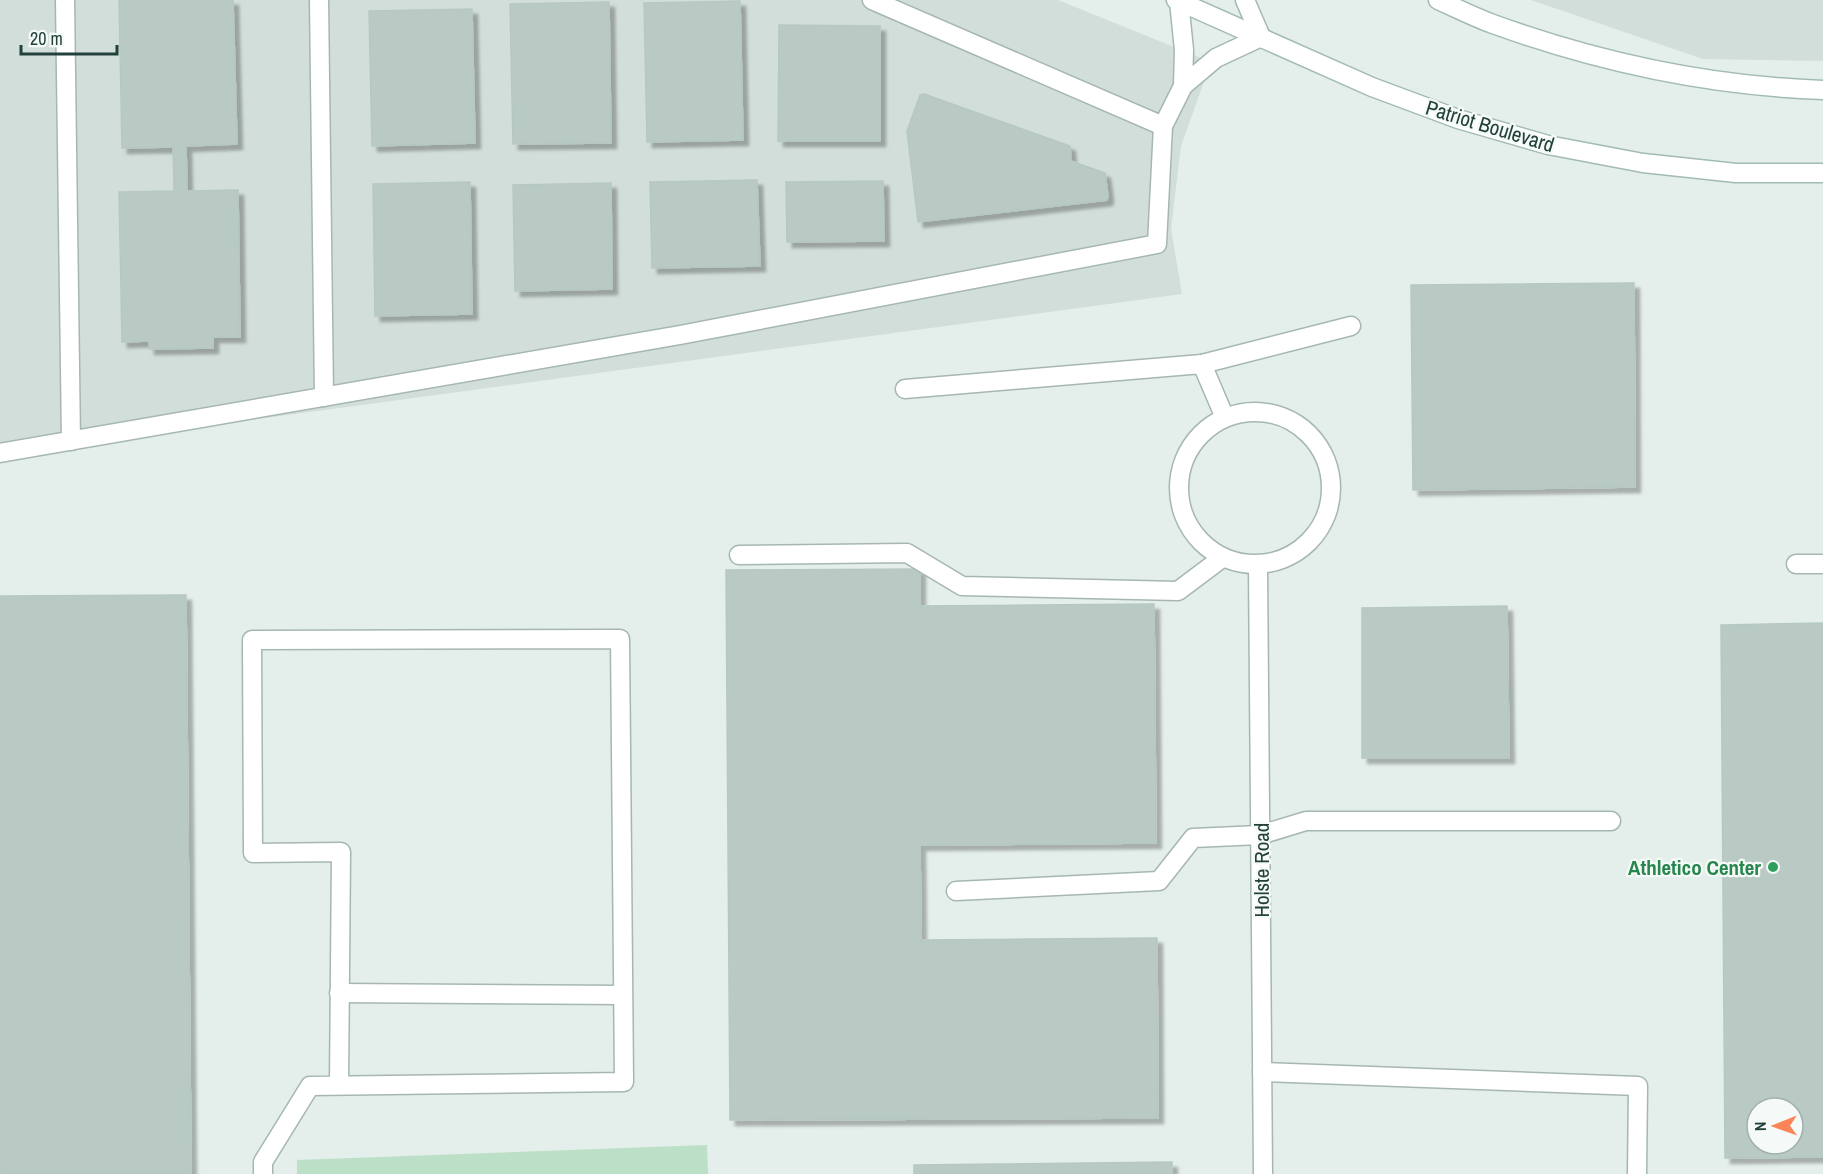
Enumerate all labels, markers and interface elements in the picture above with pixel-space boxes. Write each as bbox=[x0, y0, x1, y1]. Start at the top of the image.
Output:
scale bar bbox=[21, 18, 117, 56]
text: 20 m bbox=[30, 26, 63, 51]
street label: Patriot Boulevard bbox=[1422, 93, 1558, 159]
street label: Holste Road bbox=[1247, 823, 1276, 917]
place label: Athletico Center bbox=[1628, 853, 1761, 882]
marker: Athletico Center bbox=[1766, 860, 1780, 874]
north arrow bbox=[1745, 1096, 1805, 1156]
text: N bbox=[1749, 1121, 1771, 1131]

